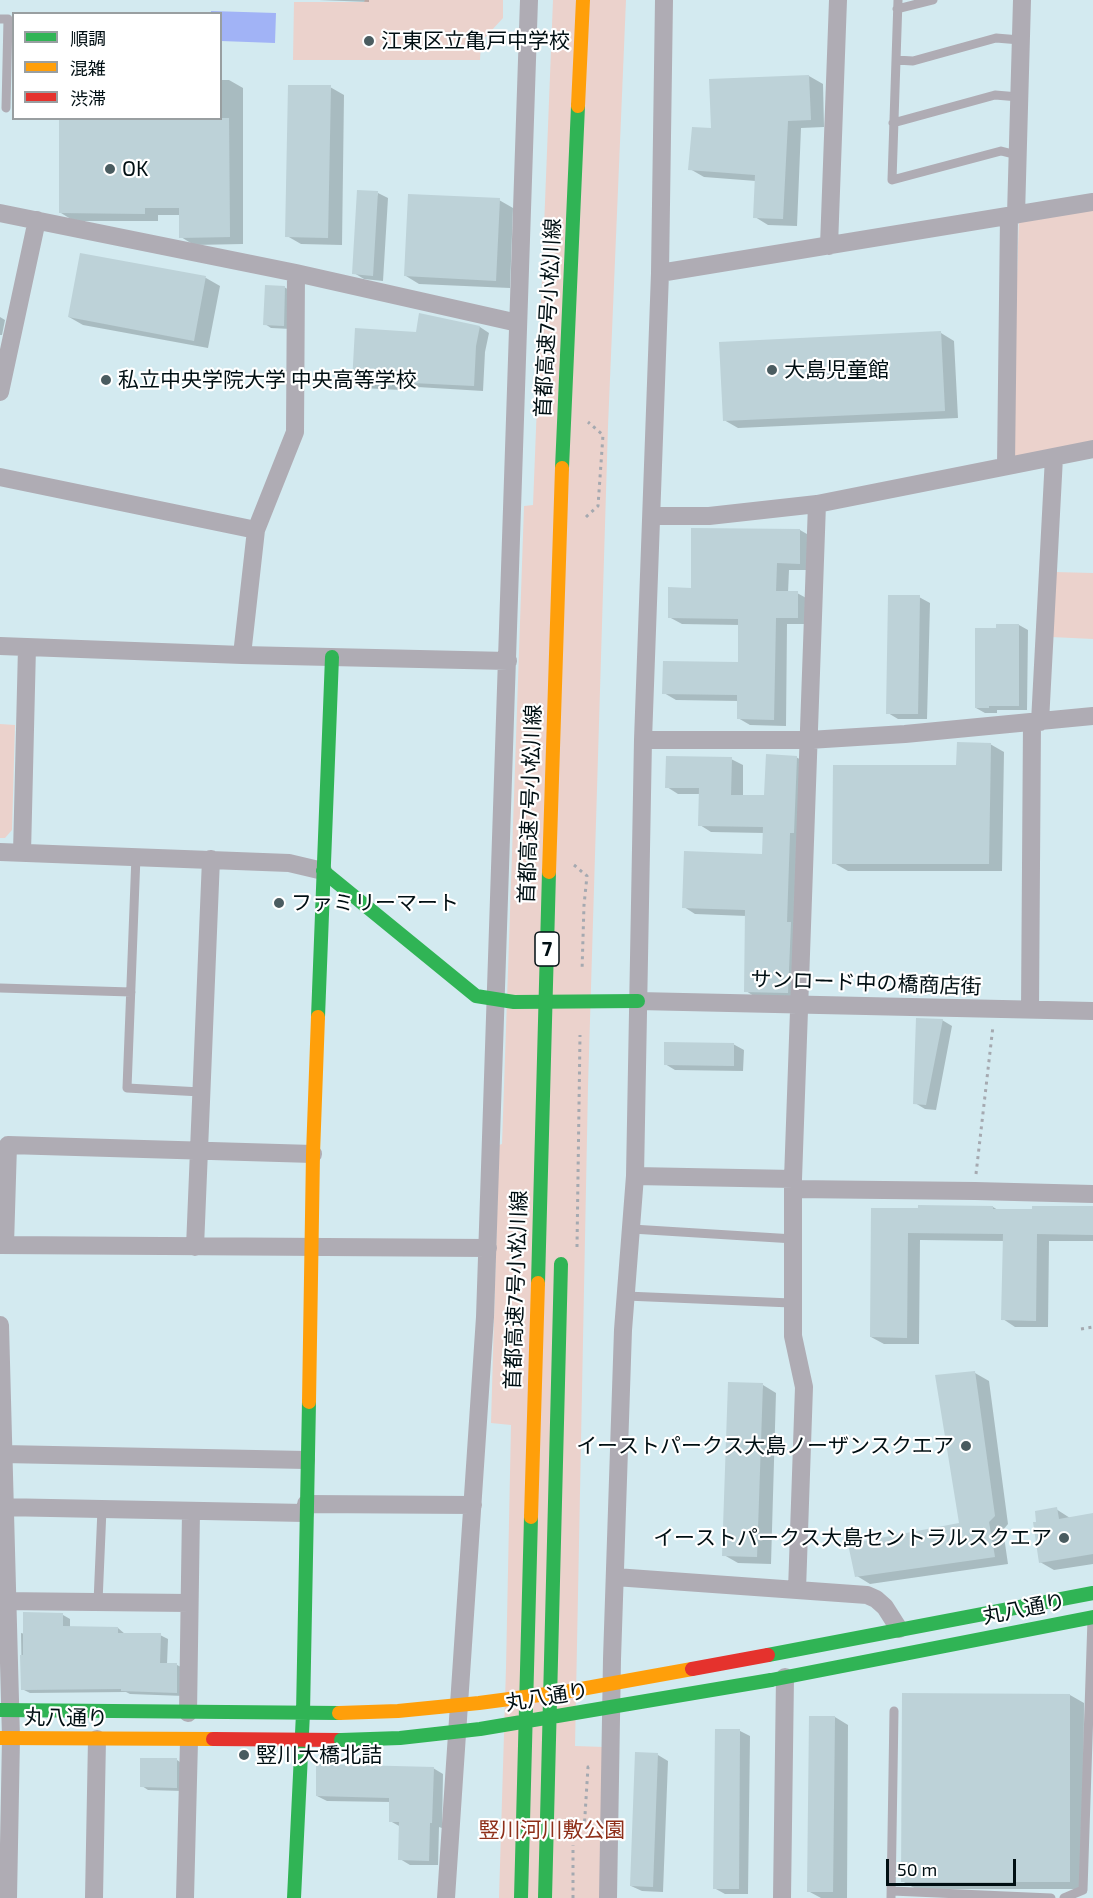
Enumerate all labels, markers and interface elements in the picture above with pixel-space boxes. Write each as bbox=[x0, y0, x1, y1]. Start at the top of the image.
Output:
legend bbox=[12, 12, 222, 120]
text: 順調 bbox=[70, 27, 106, 49]
place label: 江東区立亀戸中学校 bbox=[381, 28, 570, 54]
marker: 江東区立亀戸中学校 bbox=[362, 34, 376, 48]
text: 混雑 bbox=[70, 57, 106, 79]
text: 渋滞 bbox=[70, 87, 106, 109]
place label: OK bbox=[122, 156, 148, 182]
marker: OK bbox=[103, 162, 117, 176]
street label: 首都高速7号小松川線 bbox=[530, 218, 566, 418]
place label: 大島児童館 bbox=[784, 357, 889, 383]
marker: 大島児童館 bbox=[765, 363, 779, 377]
place label: 私立中央学院大学 中央高等学校 bbox=[118, 367, 417, 393]
marker: 私立中央学院大学 中央高等学校 bbox=[99, 373, 113, 387]
street label: 首都高速7号小松川線 bbox=[514, 704, 546, 904]
place label: ファミリーマート bbox=[291, 890, 459, 916]
marker: ファミリーマート bbox=[272, 896, 286, 910]
road number: 7 bbox=[535, 932, 559, 966]
street label: サンロード中の橋商店街 bbox=[750, 966, 982, 1000]
street label: 首都高速7号小松川線 bbox=[500, 1190, 532, 1390]
place label: イーストパークス大島ノーザンスクエア bbox=[576, 1433, 954, 1459]
marker: イーストパークス大島ノーザンスクエア bbox=[959, 1439, 973, 1453]
place label: イーストパークス大島セントラルスクエア bbox=[653, 1525, 1052, 1551]
marker: イーストパークス大島セントラルスクエア bbox=[1057, 1531, 1071, 1545]
street label: 丸八通り bbox=[980, 1589, 1068, 1629]
street label: 丸八通り bbox=[504, 1678, 590, 1716]
street label: 丸八通り bbox=[24, 1705, 108, 1731]
place label: 竪川大橋北詰 bbox=[256, 1742, 382, 1768]
marker: 竪川大橋北詰 bbox=[237, 1748, 251, 1762]
park label: 竪川河川敷公園 bbox=[479, 1817, 625, 1843]
scale bar bbox=[889, 1847, 1020, 1885]
text: 50 m bbox=[897, 1858, 937, 1880]

